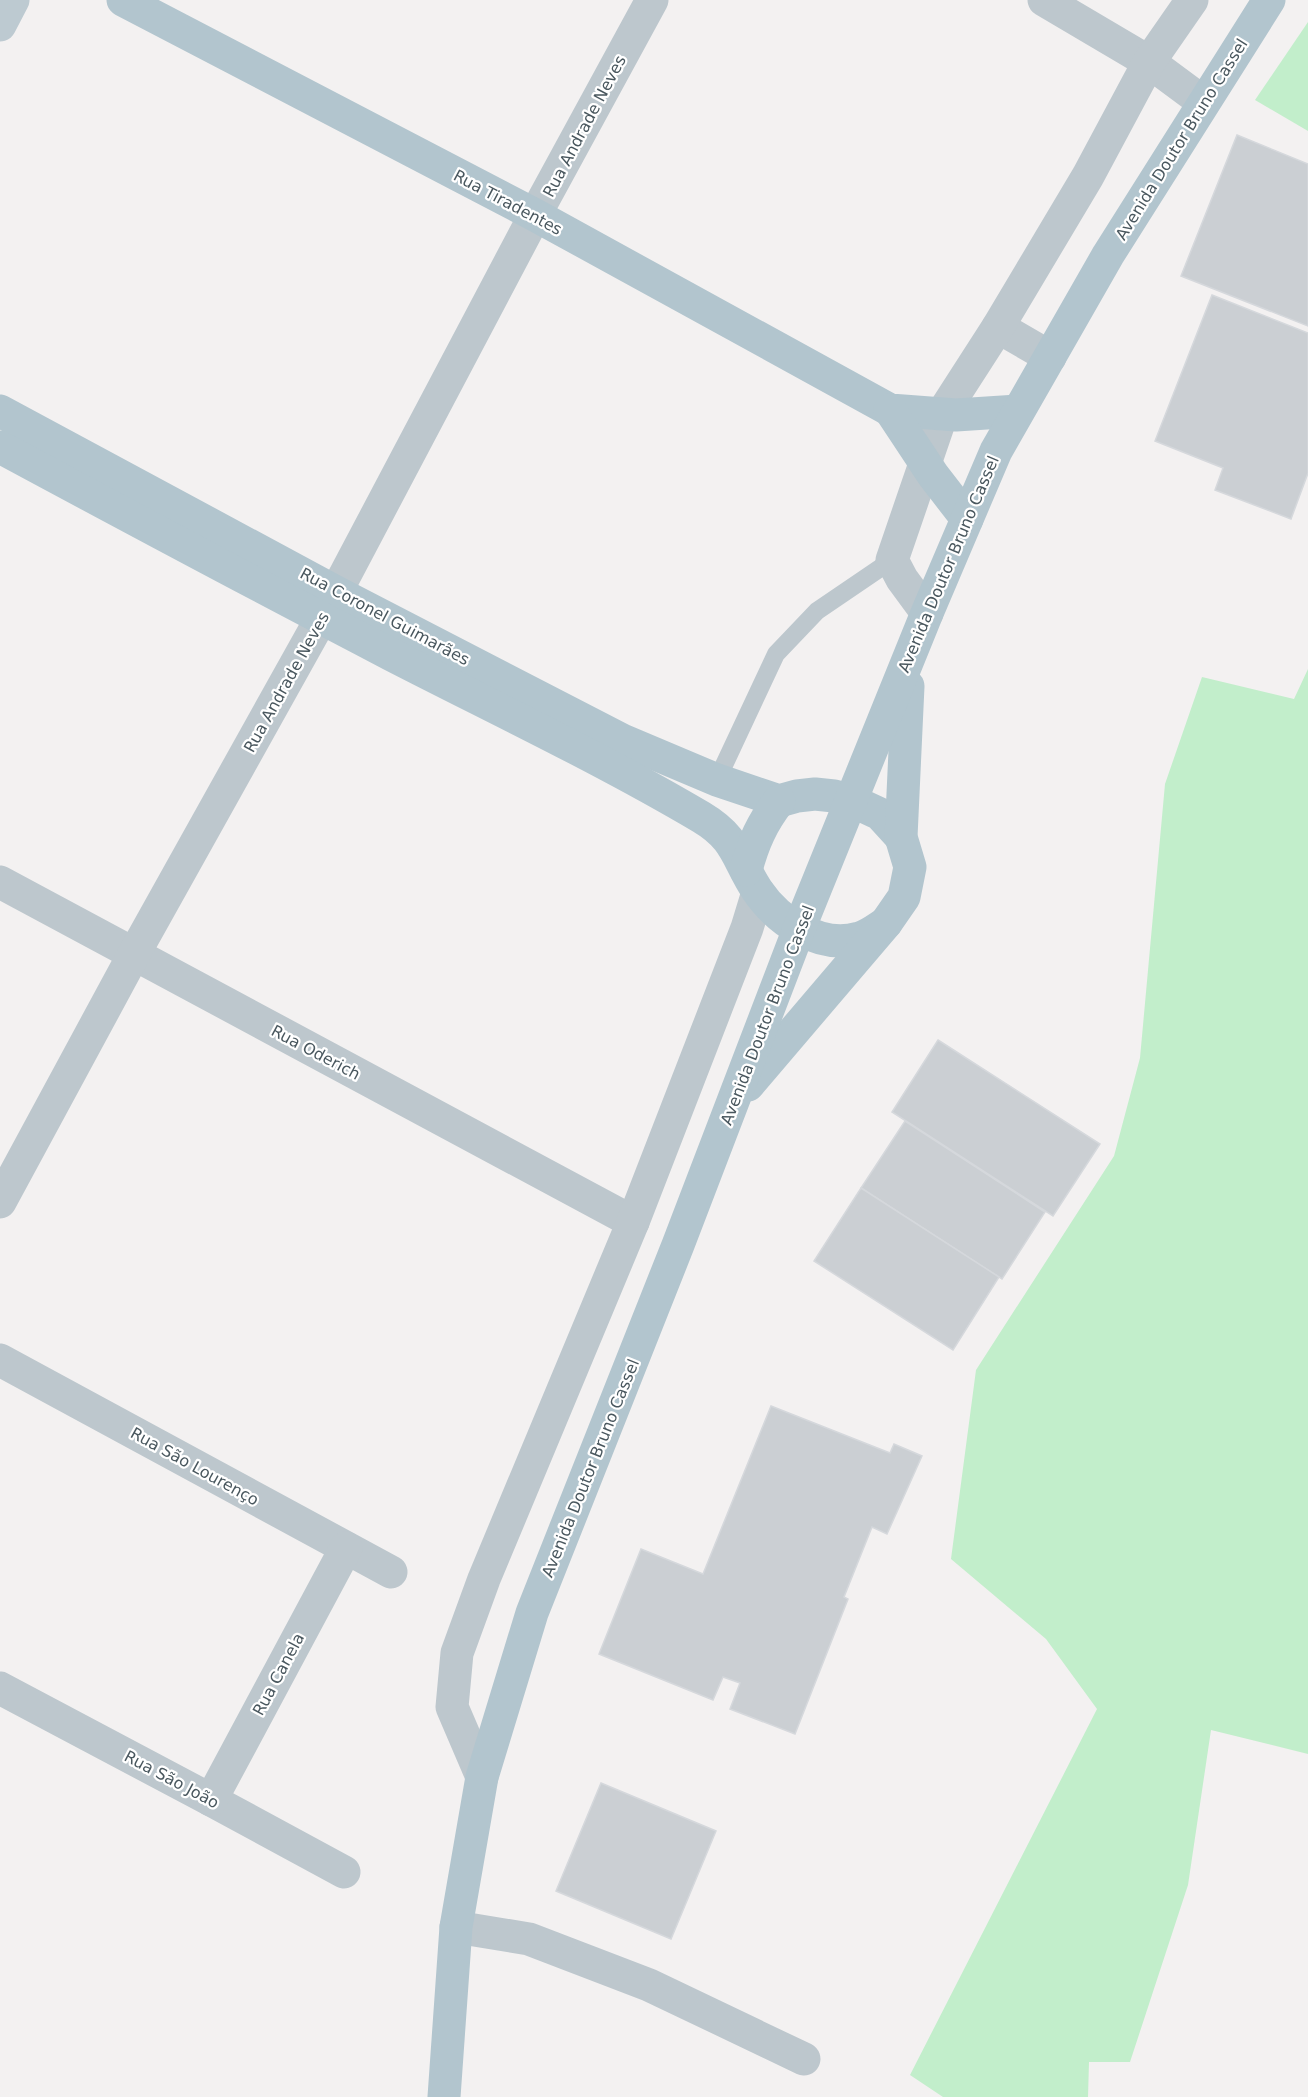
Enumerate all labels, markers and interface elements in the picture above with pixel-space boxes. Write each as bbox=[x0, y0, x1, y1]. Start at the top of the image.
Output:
street label: Avenida Doutor Bruno Cassel bbox=[1111, 35, 1251, 243]
street label: Rua Andrade Neves bbox=[539, 52, 630, 200]
street label: Rua Tiradentes bbox=[450, 166, 565, 239]
street label: Avenida Doutor Bruno Cassel bbox=[894, 453, 1003, 675]
street label: Rua Coronel Guimarães bbox=[297, 564, 473, 669]
street label: Rua Andrade Neves bbox=[240, 609, 333, 756]
street label: Avenida Doutor Bruno Cassel bbox=[717, 903, 818, 1128]
street label: Rua Oderich bbox=[268, 1021, 363, 1084]
street label: Avenida Doutor Bruno Cassel bbox=[538, 1356, 643, 1580]
street label: Rua São Lourenço bbox=[127, 1423, 262, 1510]
street label: Rua Canela bbox=[249, 1630, 308, 1719]
street label: Rua São João bbox=[121, 1747, 222, 1812]

